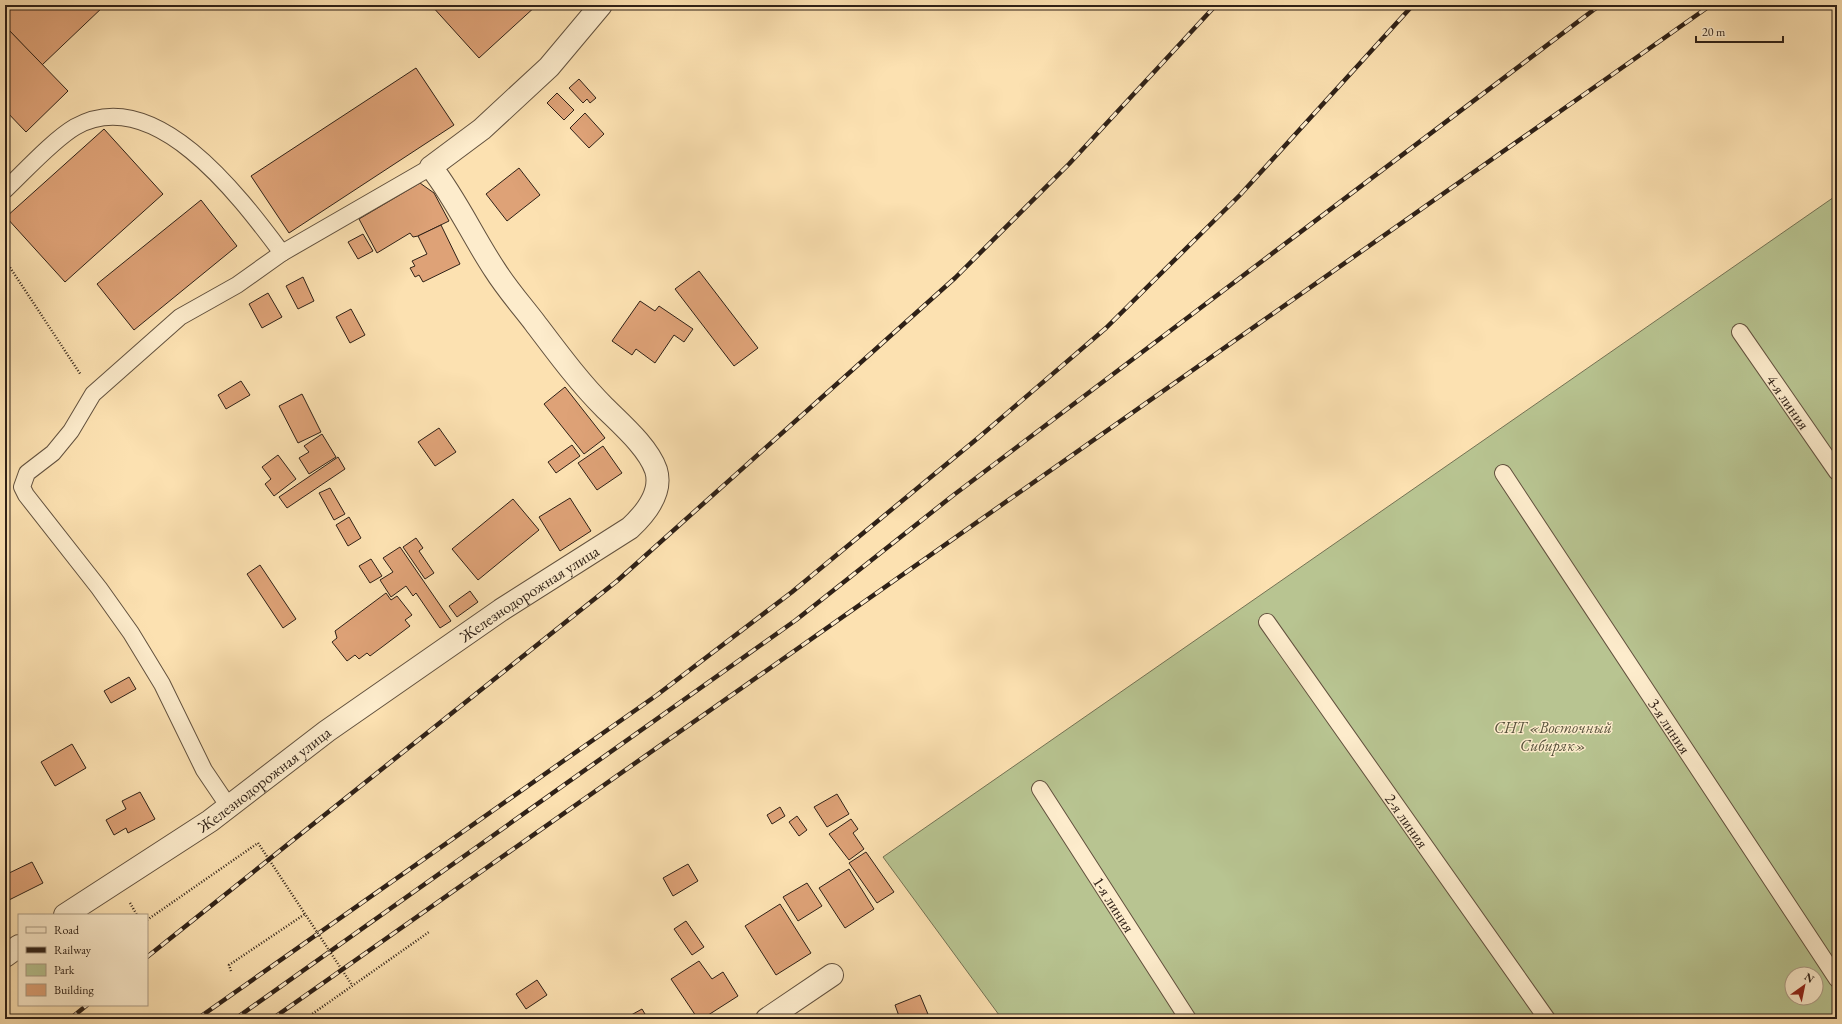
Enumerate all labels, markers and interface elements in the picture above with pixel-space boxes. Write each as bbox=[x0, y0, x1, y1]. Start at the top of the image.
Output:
scale bar bbox=[1696, 18, 1783, 44]
text: 20 m bbox=[1702, 24, 1726, 40]
street label: 4-я линия bbox=[1762, 370, 1814, 434]
street label: Железнодорожная улица bbox=[455, 540, 603, 647]
street label: 3-я линия bbox=[1644, 694, 1695, 758]
park label: СНТ «Восточный Сибиряк» bbox=[1494, 717, 1612, 756]
street label: Железнодорожная улица bbox=[193, 722, 336, 838]
street label: 2-я линия bbox=[1380, 789, 1433, 852]
street label: 1-я линия bbox=[1088, 872, 1139, 936]
legend bbox=[18, 914, 148, 1006]
text: Road bbox=[54, 922, 80, 938]
text: Railway bbox=[54, 942, 92, 958]
text: Park bbox=[54, 962, 75, 978]
north arrow bbox=[1784, 966, 1824, 1006]
text: N bbox=[1802, 969, 1817, 986]
text: Building bbox=[54, 982, 95, 998]

